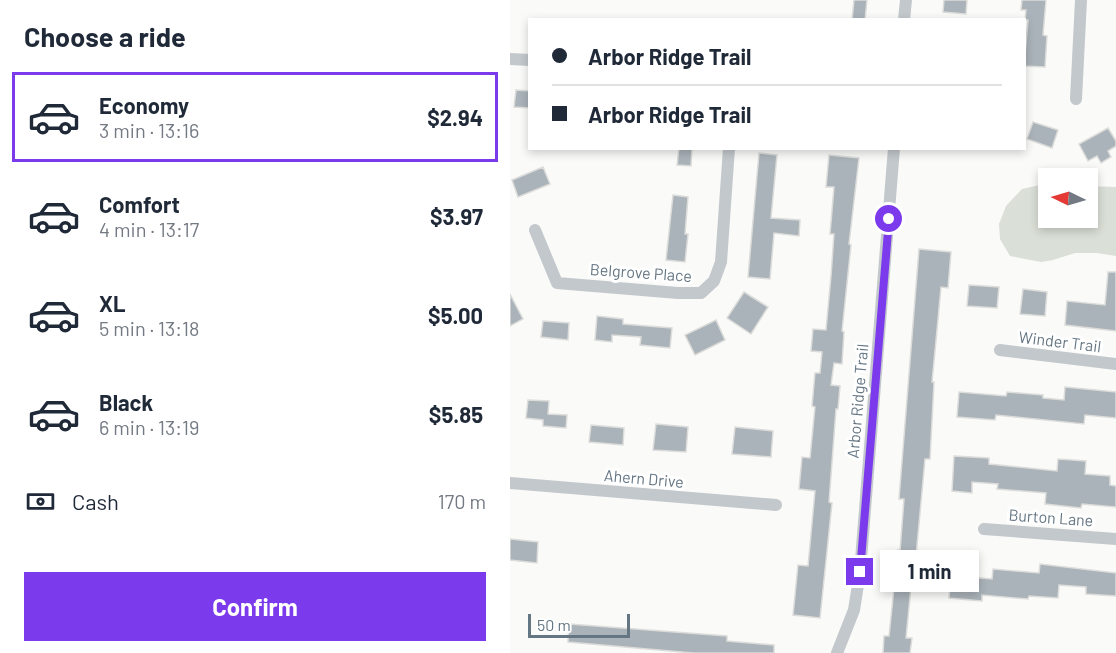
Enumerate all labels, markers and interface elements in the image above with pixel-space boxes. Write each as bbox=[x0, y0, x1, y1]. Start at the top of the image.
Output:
text: Choose a ride bbox=[24, 20, 186, 52]
text: Arbor Ridge Trail bbox=[588, 43, 751, 69]
icon: car bbox=[27, 90, 81, 144]
text: Economy bbox=[99, 92, 189, 118]
text: Arbor Ridge Trail bbox=[588, 101, 751, 127]
text: $2.94 bbox=[427, 104, 483, 130]
text: 3 min · 13:16 bbox=[99, 118, 199, 142]
north arrow bbox=[1038, 168, 1098, 228]
map controls bbox=[1038, 168, 1098, 228]
icon: car bbox=[27, 189, 81, 243]
text: Comfort bbox=[99, 191, 180, 217]
text: $3.97 bbox=[430, 203, 483, 229]
route start bbox=[875, 205, 902, 232]
text: 4 min · 13:17 bbox=[99, 217, 199, 241]
street label: Belgrove Place bbox=[589, 259, 693, 285]
icon: car bbox=[27, 288, 81, 342]
text: XL bbox=[99, 290, 125, 316]
text: $5.00 bbox=[428, 302, 483, 328]
text: 5 min · 13:18 bbox=[99, 316, 199, 340]
street label: Winder Trail bbox=[1018, 327, 1102, 355]
street label: Arbor Ridge Trail bbox=[843, 343, 871, 459]
icon: car bbox=[27, 387, 81, 441]
text: Black bbox=[99, 389, 153, 415]
text: $5.85 bbox=[429, 401, 483, 427]
text: 6 min · 13:19 bbox=[99, 415, 199, 439]
street label: Ahern Drive bbox=[603, 465, 685, 491]
icon: cash bbox=[24, 485, 57, 518]
text: Cash bbox=[72, 488, 119, 514]
text: 170 m bbox=[438, 489, 486, 513]
street label: Burton Lane bbox=[1008, 505, 1094, 529]
callout: 1 min bbox=[881, 551, 980, 593]
route end bbox=[846, 558, 873, 585]
text: 1 min bbox=[908, 559, 951, 583]
button: Confirm bbox=[24, 572, 486, 641]
scale bar bbox=[528, 611, 630, 638]
text: 50 m bbox=[537, 615, 571, 634]

